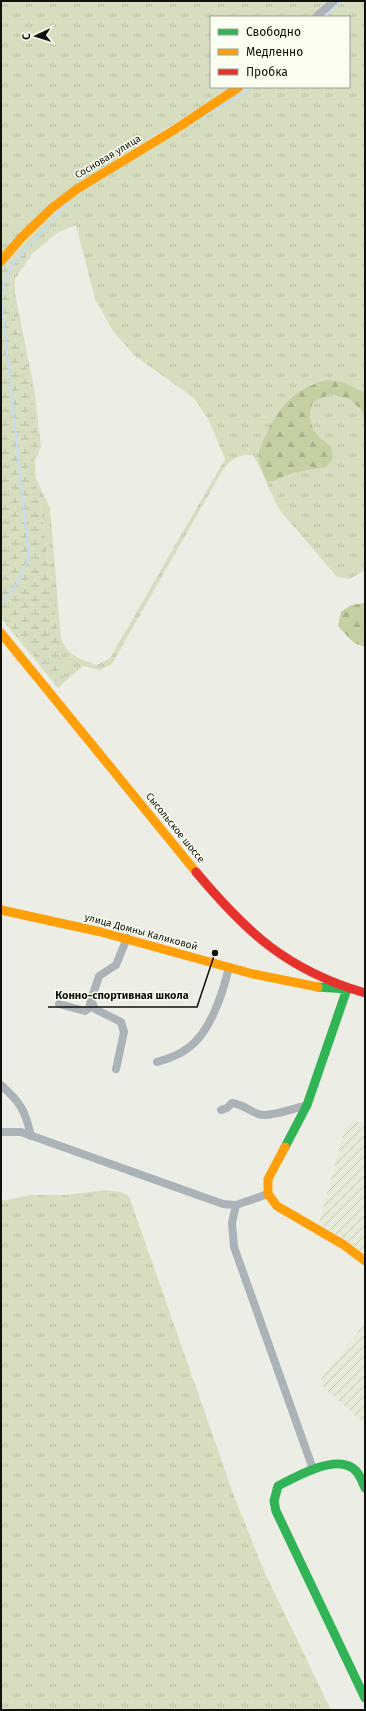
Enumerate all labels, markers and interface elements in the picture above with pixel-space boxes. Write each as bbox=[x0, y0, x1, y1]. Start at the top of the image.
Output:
north arrow bbox=[16, 16, 56, 56]
legend bbox=[210, 16, 350, 88]
text: Свободно bbox=[246, 25, 301, 39]
text: С bbox=[20, 32, 33, 40]
text: Медленно bbox=[246, 45, 303, 59]
text: Пробка bbox=[246, 65, 288, 79]
street label: Сосновая улица bbox=[73, 133, 143, 181]
street label: Сысольское шоссе bbox=[143, 791, 207, 865]
street label: улица Домны Каликовой bbox=[83, 911, 199, 953]
callout: Конно-спортивная школа bbox=[48, 984, 197, 1007]
text: Конно-спортивная школа bbox=[55, 989, 189, 1002]

